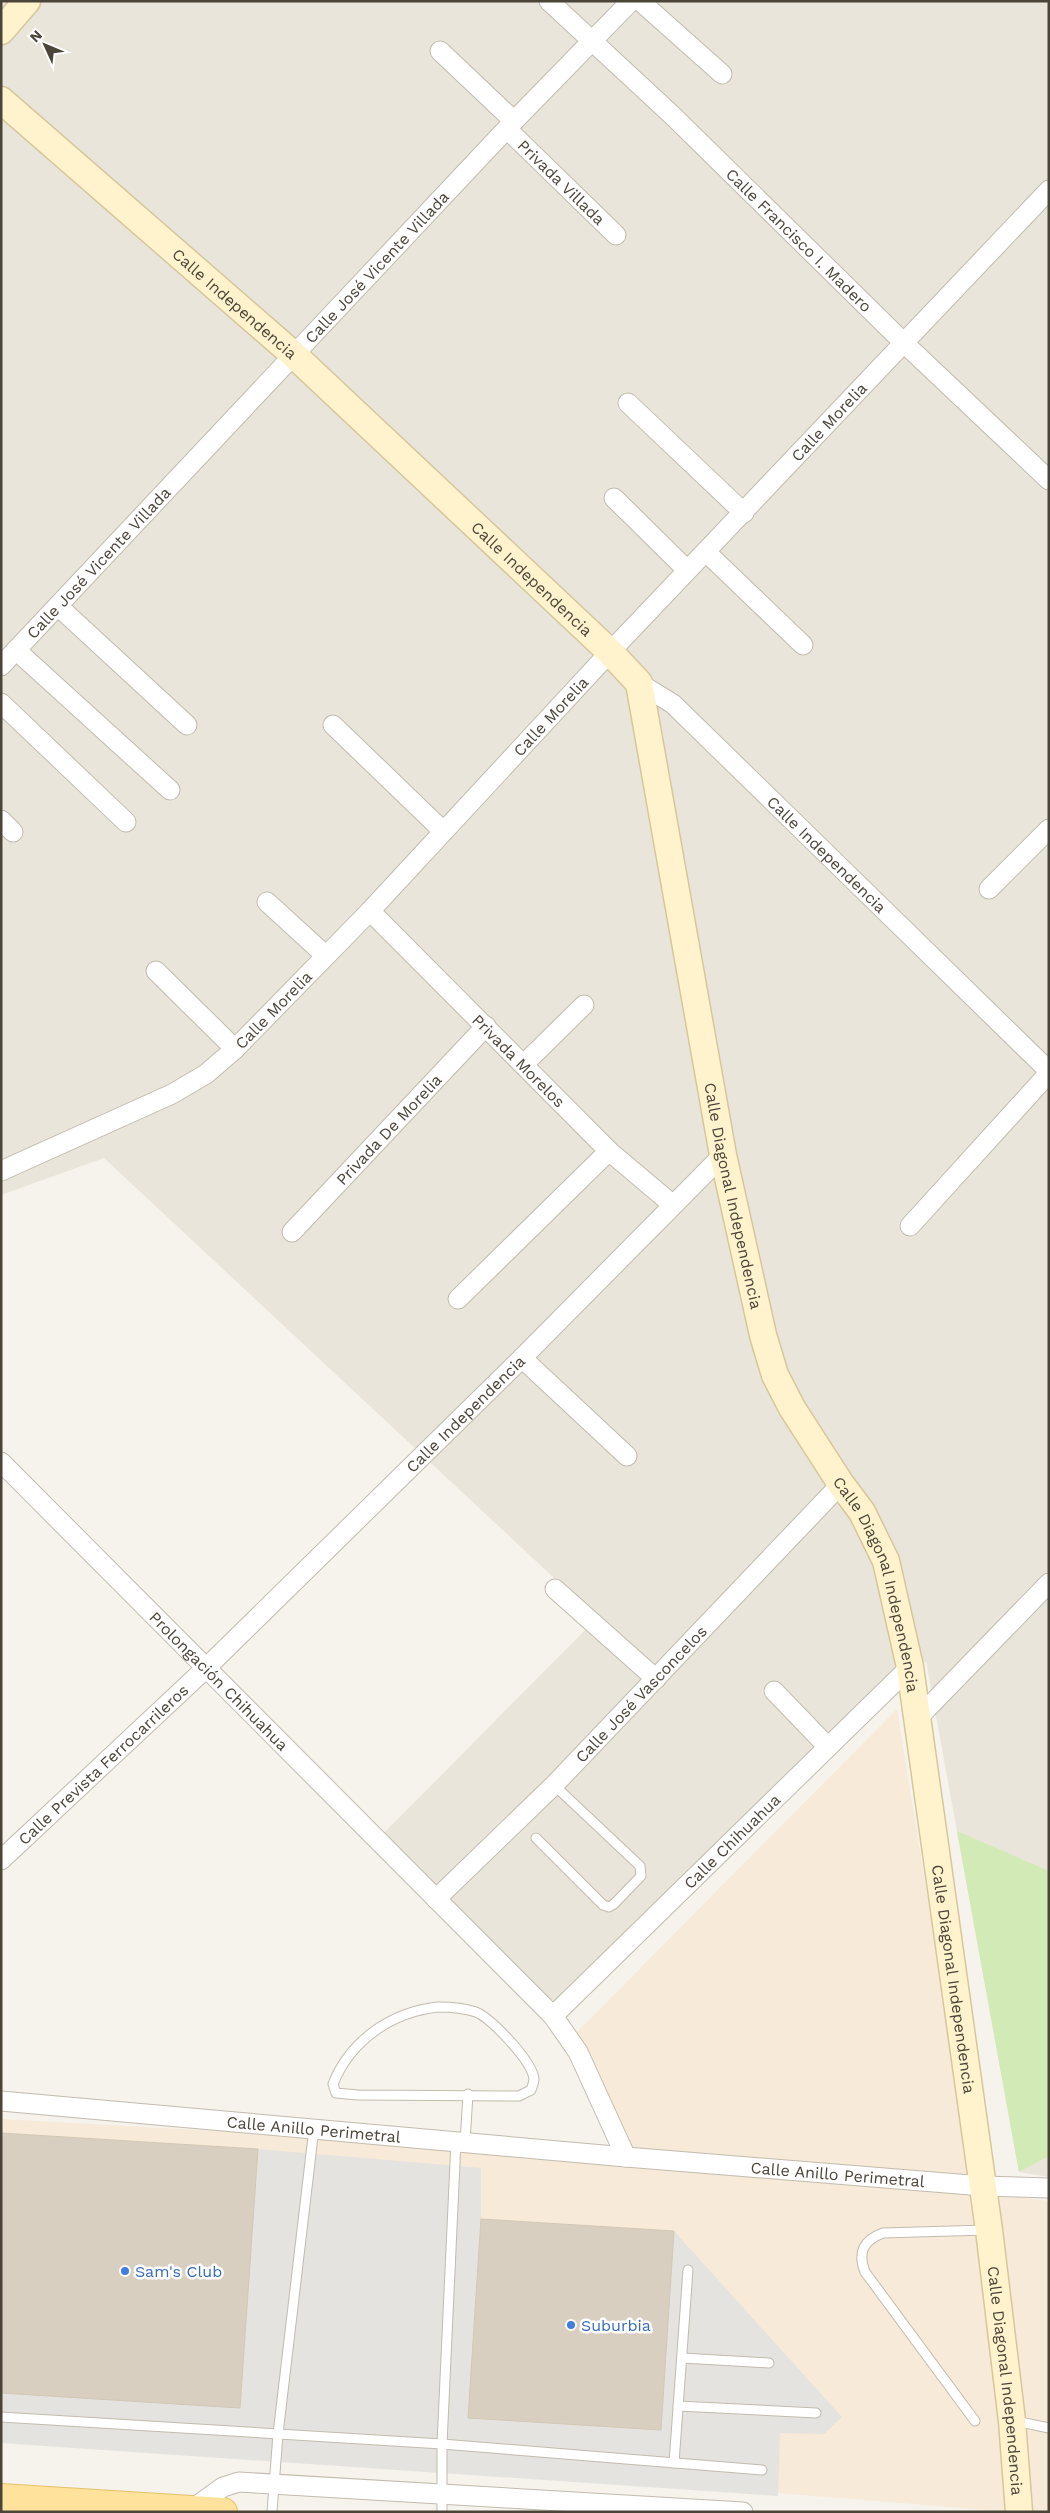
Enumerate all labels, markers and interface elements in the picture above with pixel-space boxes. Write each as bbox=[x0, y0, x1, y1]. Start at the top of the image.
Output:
north arrow bbox=[20, 20, 70, 70]
text: N bbox=[26, 27, 45, 45]
street label: Privada Villada bbox=[514, 135, 609, 229]
street label: Calle Francisco I. Madero bbox=[722, 164, 876, 316]
street label: Calle José Vicente Villada bbox=[301, 187, 453, 347]
street label: Calle Independencia bbox=[169, 244, 301, 363]
street label: Calle Morelia bbox=[787, 378, 871, 465]
street label: Calle José Vicente Villada bbox=[22, 483, 174, 642]
street label: Calle Independencia bbox=[468, 517, 596, 640]
street label: Calle Morelia bbox=[509, 672, 592, 760]
street label: Calle Independencia bbox=[763, 792, 890, 917]
street label: Calle Morelia bbox=[231, 967, 316, 1053]
street label: Privada Morelos bbox=[469, 1010, 569, 1111]
street label: Privada De Morelia bbox=[332, 1070, 445, 1189]
street label: Calle Diagonal Independencia bbox=[701, 1081, 766, 1311]
street label: Calle Independencia bbox=[402, 1351, 529, 1476]
street label: Calle Diagonal Independencia bbox=[829, 1473, 923, 1694]
street label: Prolongación Chihuahua bbox=[146, 1607, 292, 1754]
street label: Calle José Vasconcelos bbox=[571, 1621, 711, 1766]
street label: Calle Prevista Ferrocarrileros bbox=[14, 1680, 192, 1848]
street label: Calle Chihuahua bbox=[680, 1790, 784, 1893]
street label: Calle Diagonal Independencia bbox=[928, 1863, 979, 2095]
street label: Calle Anillo Perimetral bbox=[226, 2112, 402, 2146]
street label: Calle Anillo Perimetral bbox=[750, 2158, 926, 2191]
place label: Sam's Club bbox=[135, 2262, 222, 2281]
marker: Sam's Club bbox=[119, 2265, 131, 2277]
street label: Calle Diagonal Independencia bbox=[984, 2265, 1027, 2496]
place label: Suburbia bbox=[581, 2316, 651, 2335]
marker: Suburbia bbox=[565, 2319, 577, 2331]

